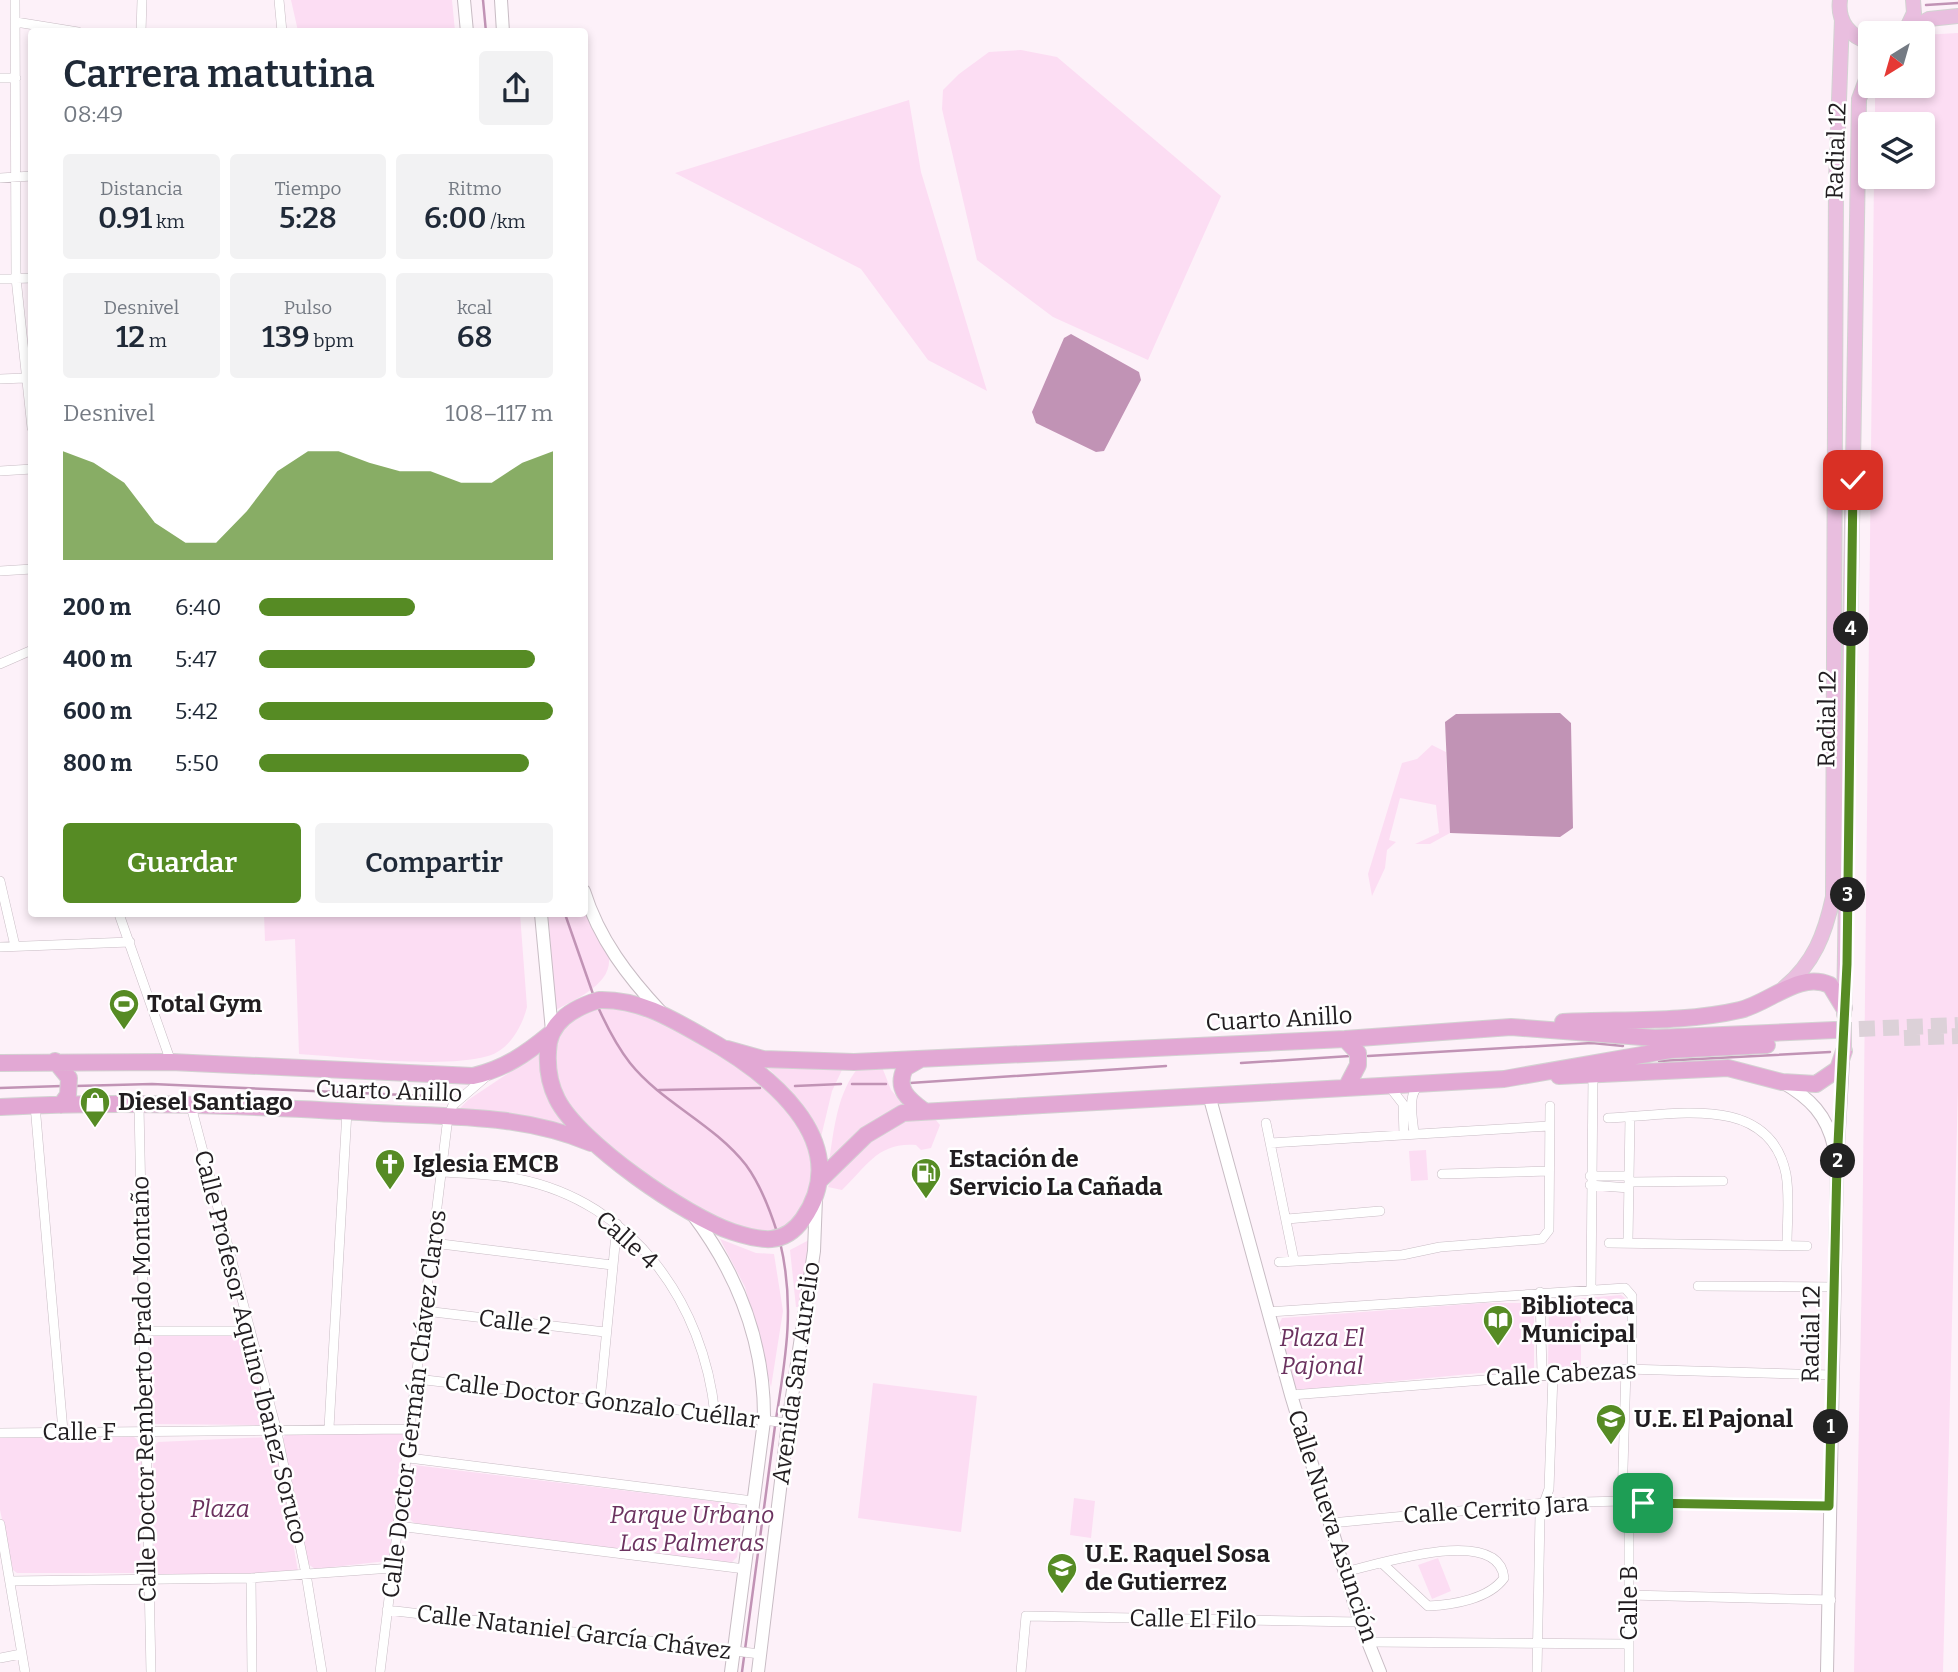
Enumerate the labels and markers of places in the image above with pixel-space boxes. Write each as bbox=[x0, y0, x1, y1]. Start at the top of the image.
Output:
pin bbox=[1823, 450, 1883, 510]
pin: 4 bbox=[1834, 612, 1868, 646]
pin: 3 bbox=[1830, 878, 1866, 912]
sports icon: Total Gym bbox=[107, 987, 141, 1031]
place label: Total Gym bbox=[147, 990, 262, 1018]
shop icon: Diesel Santiago bbox=[78, 1085, 112, 1129]
place label: Diesel Santiago bbox=[118, 1088, 293, 1116]
pin: 2 bbox=[1820, 1144, 1856, 1178]
place label: Estación de Servicio La Cañada bbox=[949, 1145, 1163, 1201]
church icon: Iglesia EMCB bbox=[373, 1147, 407, 1191]
place label: Iglesia EMCB bbox=[413, 1150, 559, 1178]
fuel station icon: Estación de Servicio La Cañada bbox=[909, 1156, 943, 1200]
place label: Biblioteca Municipal bbox=[1521, 1292, 1636, 1348]
library icon: Biblioteca Municipal bbox=[1481, 1303, 1515, 1347]
school or university icon: U.E. El Pajonal bbox=[1594, 1402, 1628, 1446]
place label: U.E. El Pajonal bbox=[1634, 1405, 1794, 1433]
pin: 1 bbox=[1814, 1410, 1848, 1444]
pin bbox=[1613, 1473, 1673, 1533]
place label: U.E. Raquel Sosa de Gutierrez bbox=[1085, 1540, 1270, 1596]
school or university icon: U.E. Raquel Sosa de Gutierrez bbox=[1045, 1551, 1079, 1595]

